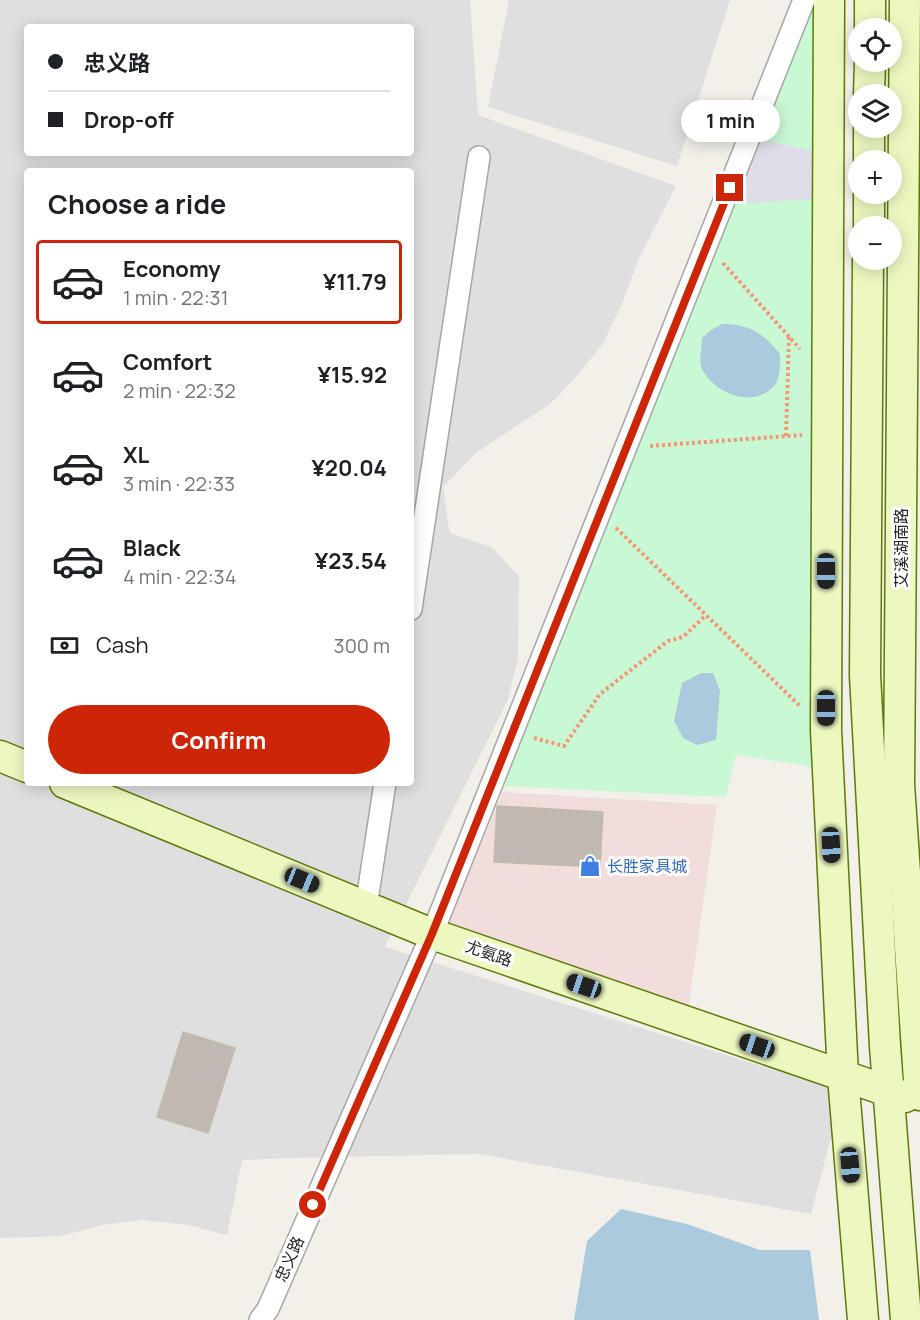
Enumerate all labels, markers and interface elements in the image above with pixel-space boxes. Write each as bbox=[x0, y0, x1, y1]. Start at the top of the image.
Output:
map controls bbox=[848, 18, 902, 270]
button: locate bbox=[848, 18, 902, 72]
text: 忠义路 bbox=[84, 48, 150, 78]
button: layers bbox=[848, 84, 902, 138]
callout: 1 min bbox=[680, 101, 780, 143]
text: Drop-off bbox=[84, 105, 174, 135]
text: 1 min bbox=[706, 107, 755, 134]
button: + bbox=[848, 150, 902, 204]
route end bbox=[716, 174, 743, 201]
text: Choose a ride bbox=[48, 185, 226, 222]
button: − bbox=[848, 216, 902, 270]
text: Economy bbox=[123, 254, 221, 284]
icon: car bbox=[51, 255, 105, 309]
text: ¥11.79 bbox=[323, 267, 387, 297]
text: 1 min · 22:31 bbox=[123, 284, 228, 311]
text: Comfort bbox=[123, 347, 212, 377]
icon: car bbox=[51, 348, 105, 402]
text: ¥15.92 bbox=[318, 360, 387, 390]
text: 2 min · 22:32 bbox=[123, 377, 236, 404]
text: XL bbox=[123, 440, 149, 470]
icon: car bbox=[51, 441, 105, 495]
text: ¥20.04 bbox=[311, 453, 387, 483]
text: 3 min · 22:33 bbox=[123, 470, 235, 497]
street label: 艾溪湖南路 bbox=[890, 508, 912, 588]
text: Black bbox=[123, 533, 180, 563]
icon: car bbox=[51, 534, 105, 588]
text: ¥23.54 bbox=[315, 546, 387, 576]
car bbox=[817, 553, 835, 589]
text: 4 min · 22:34 bbox=[123, 563, 236, 590]
icon: cash bbox=[48, 629, 81, 662]
text: Cash bbox=[96, 630, 149, 660]
text: 300 m bbox=[334, 632, 390, 659]
car bbox=[817, 690, 835, 726]
button: Confirm bbox=[48, 705, 390, 774]
car bbox=[821, 827, 841, 863]
shop icon: 长胜家具城 bbox=[578, 854, 602, 878]
place label: 长胜家具城 bbox=[607, 855, 687, 877]
car bbox=[282, 865, 322, 895]
street label: 尤氨路 bbox=[463, 935, 515, 971]
car bbox=[564, 972, 604, 1000]
car bbox=[737, 1032, 777, 1060]
car bbox=[839, 1146, 861, 1184]
route start bbox=[299, 1191, 326, 1218]
street label: 忠义路 bbox=[269, 1233, 309, 1285]

